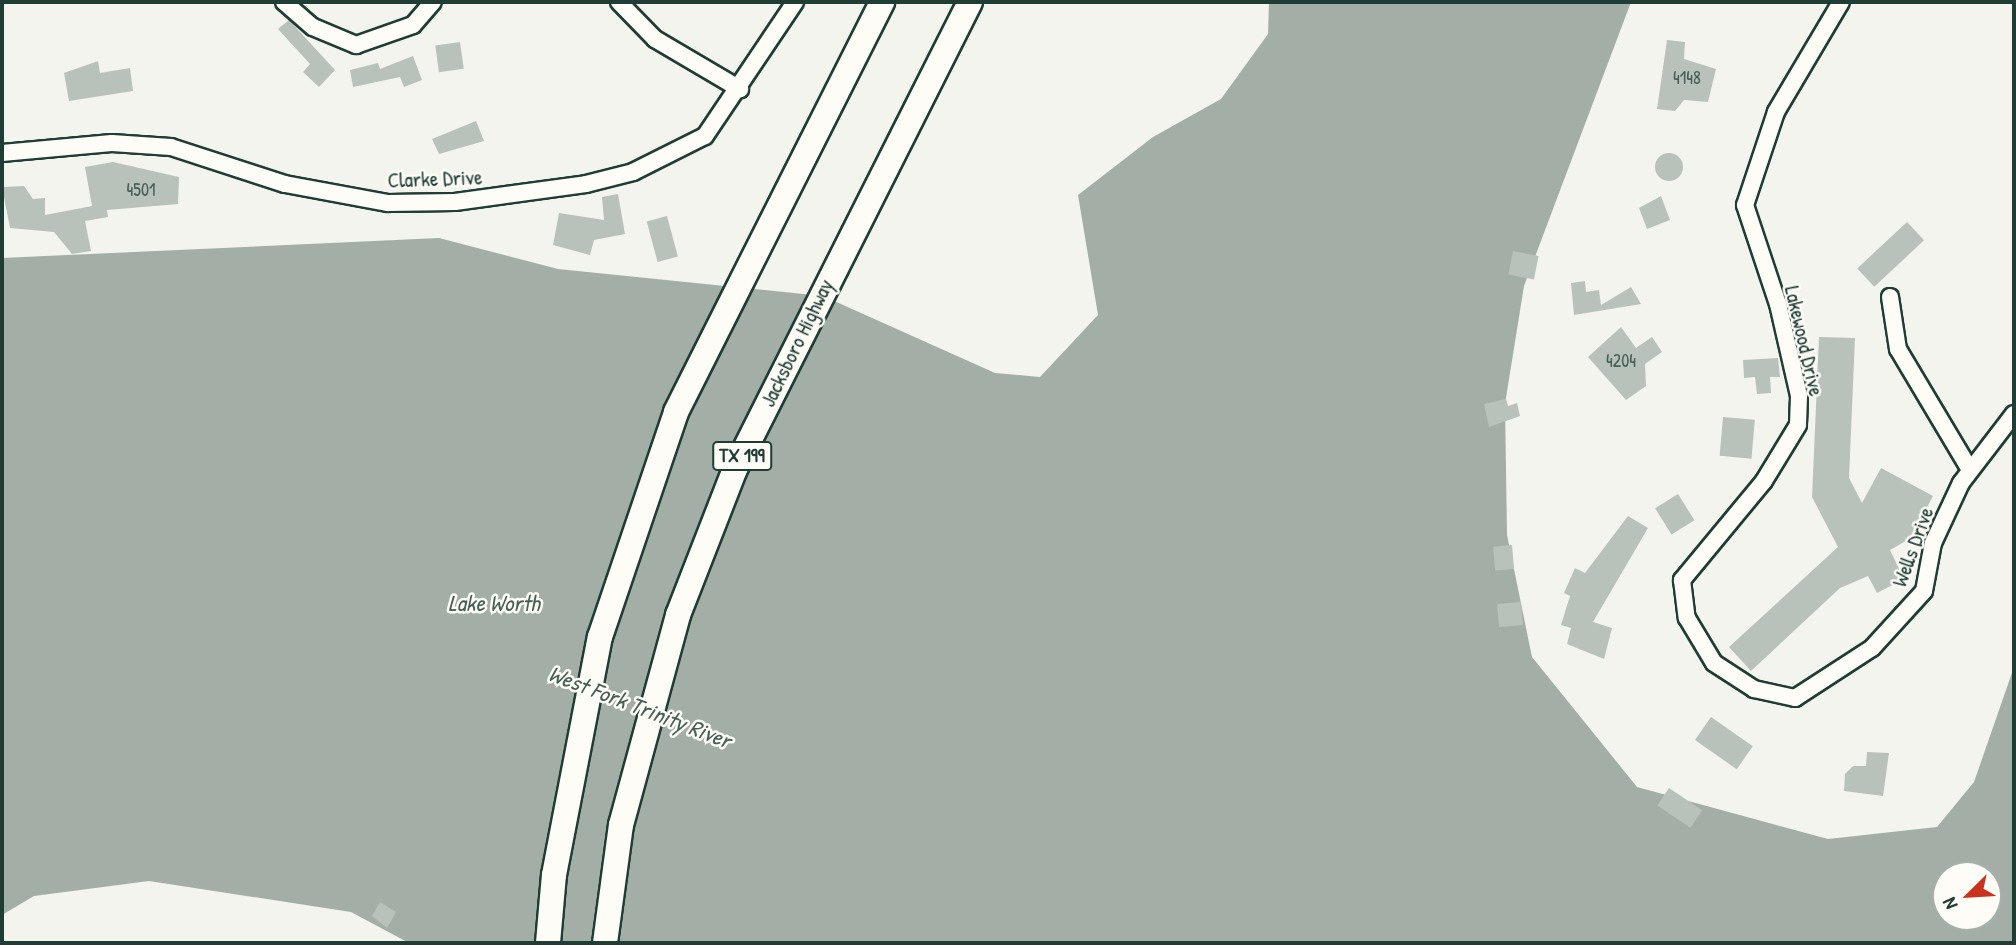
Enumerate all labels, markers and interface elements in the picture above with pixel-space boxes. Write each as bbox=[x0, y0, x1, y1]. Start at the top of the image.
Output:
house number: 4148 bbox=[1673, 67, 1701, 89]
street label: Clarke Drive bbox=[387, 165, 483, 193]
house number: 4501 bbox=[127, 179, 155, 201]
street label: Jacksboro Highway bbox=[755, 275, 839, 411]
street label: Lakewood Drive bbox=[1779, 283, 1829, 399]
house number: 4204 bbox=[1606, 350, 1636, 372]
road number: TX 199 bbox=[710, 440, 774, 471]
street label: Wells Drive bbox=[1887, 504, 1939, 590]
water label: Lake Worth bbox=[448, 589, 540, 617]
water label: West Fork Trinity River bbox=[545, 660, 735, 754]
north arrow bbox=[1932, 861, 2002, 931]
text: N bbox=[1936, 894, 1964, 914]

